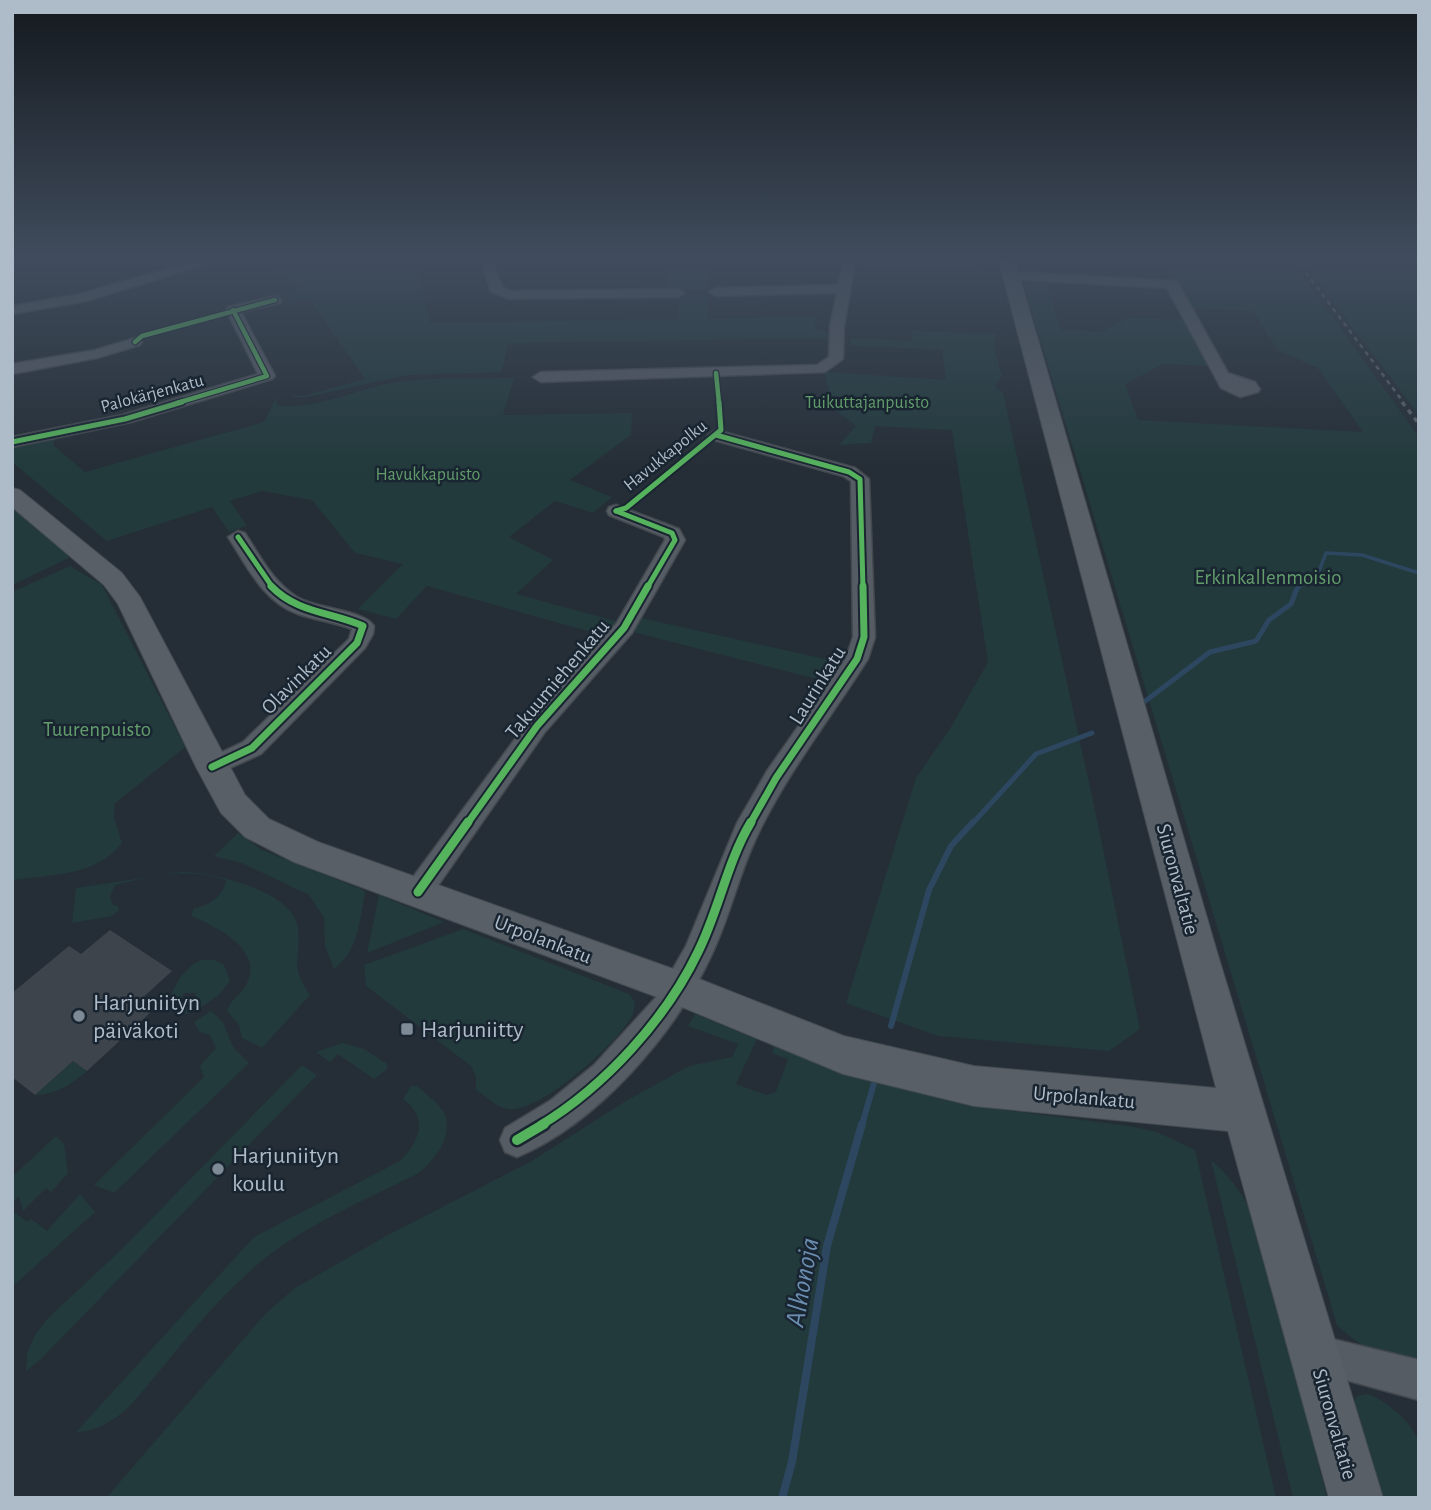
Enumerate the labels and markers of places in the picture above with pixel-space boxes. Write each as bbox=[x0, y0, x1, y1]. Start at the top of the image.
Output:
place label: Harjuniityn päiväkoti bbox=[93, 991, 200, 1043]
marker: Harjuniityn päiväkoti bbox=[71, 1008, 87, 1024]
place label: Harjuniitty bbox=[421, 1018, 523, 1042]
marker: Harjuniitty bbox=[399, 1021, 415, 1037]
place label: Harjuniityn koulu bbox=[232, 1144, 339, 1196]
marker: Harjuniityn koulu bbox=[210, 1161, 226, 1177]

